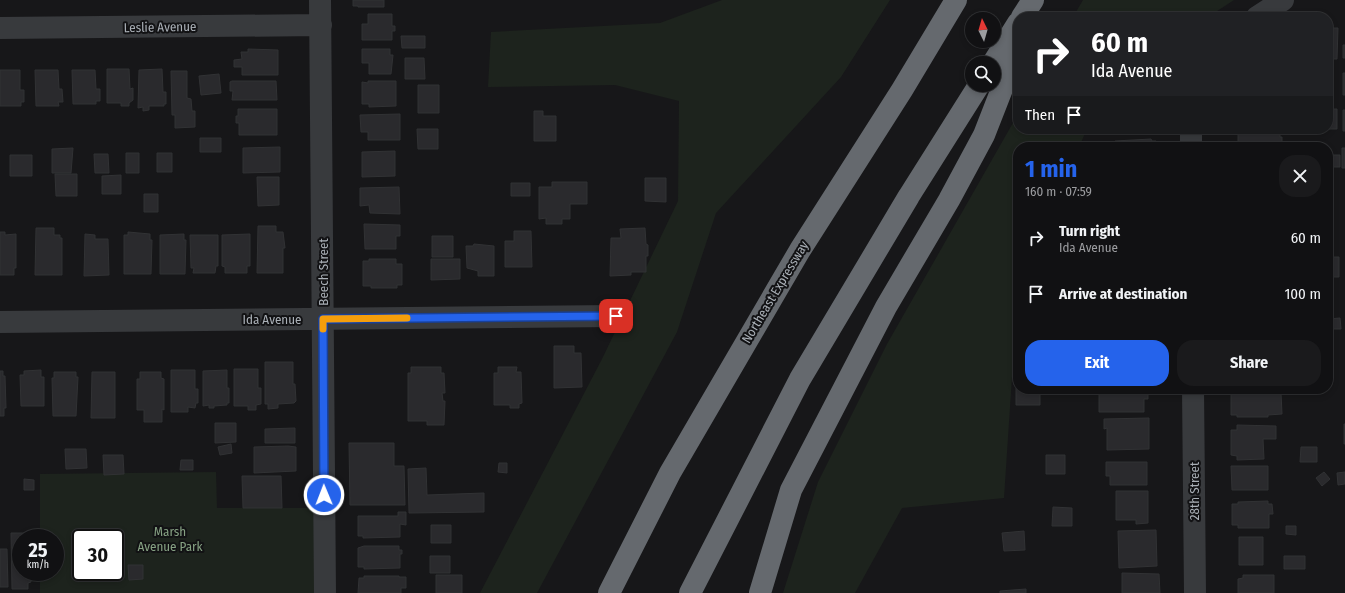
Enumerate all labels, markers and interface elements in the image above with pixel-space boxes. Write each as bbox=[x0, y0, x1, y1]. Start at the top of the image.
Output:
north arrow bbox=[965, 12, 1001, 48]
map controls bbox=[965, 12, 1001, 92]
street label: Leslie Avenue bbox=[124, 19, 196, 35]
text: 60 m bbox=[1091, 26, 1148, 59]
icon: right bbox=[1025, 28, 1077, 80]
button: search bbox=[965, 56, 1001, 92]
text: Ida Avenue bbox=[1091, 60, 1173, 82]
icon: arrive bbox=[1063, 104, 1085, 126]
text: Then bbox=[1025, 106, 1055, 124]
text: 1 min bbox=[1025, 155, 1077, 183]
button: close bbox=[1279, 155, 1321, 197]
text: 160 m · 07:59 bbox=[1025, 184, 1092, 199]
text: Turn right bbox=[1059, 222, 1120, 240]
icon: right bbox=[1025, 227, 1047, 249]
text: 60 m bbox=[1291, 229, 1321, 247]
street label: Beech Street bbox=[316, 238, 331, 306]
street label: Northeast Expressway bbox=[739, 238, 811, 346]
text: Ida Avenue bbox=[1059, 240, 1118, 255]
icon: arrive bbox=[1025, 283, 1047, 305]
text: Arrive at destination bbox=[1059, 285, 1187, 303]
text: 100 m bbox=[1284, 285, 1321, 303]
pin bbox=[599, 299, 633, 333]
icon: arrive bbox=[605, 305, 627, 327]
street label: Ida Avenue bbox=[243, 312, 301, 327]
button: Exit bbox=[1025, 340, 1169, 386]
button: Share bbox=[1177, 340, 1321, 386]
street label: 28th Street bbox=[1187, 461, 1202, 520]
position arrow bbox=[303, 474, 345, 516]
park label: Marsh Avenue Park bbox=[137, 524, 204, 554]
speed limit sign: 30 bbox=[72, 529, 124, 581]
text: 25 bbox=[28, 538, 48, 562]
text: km/h bbox=[27, 559, 49, 571]

